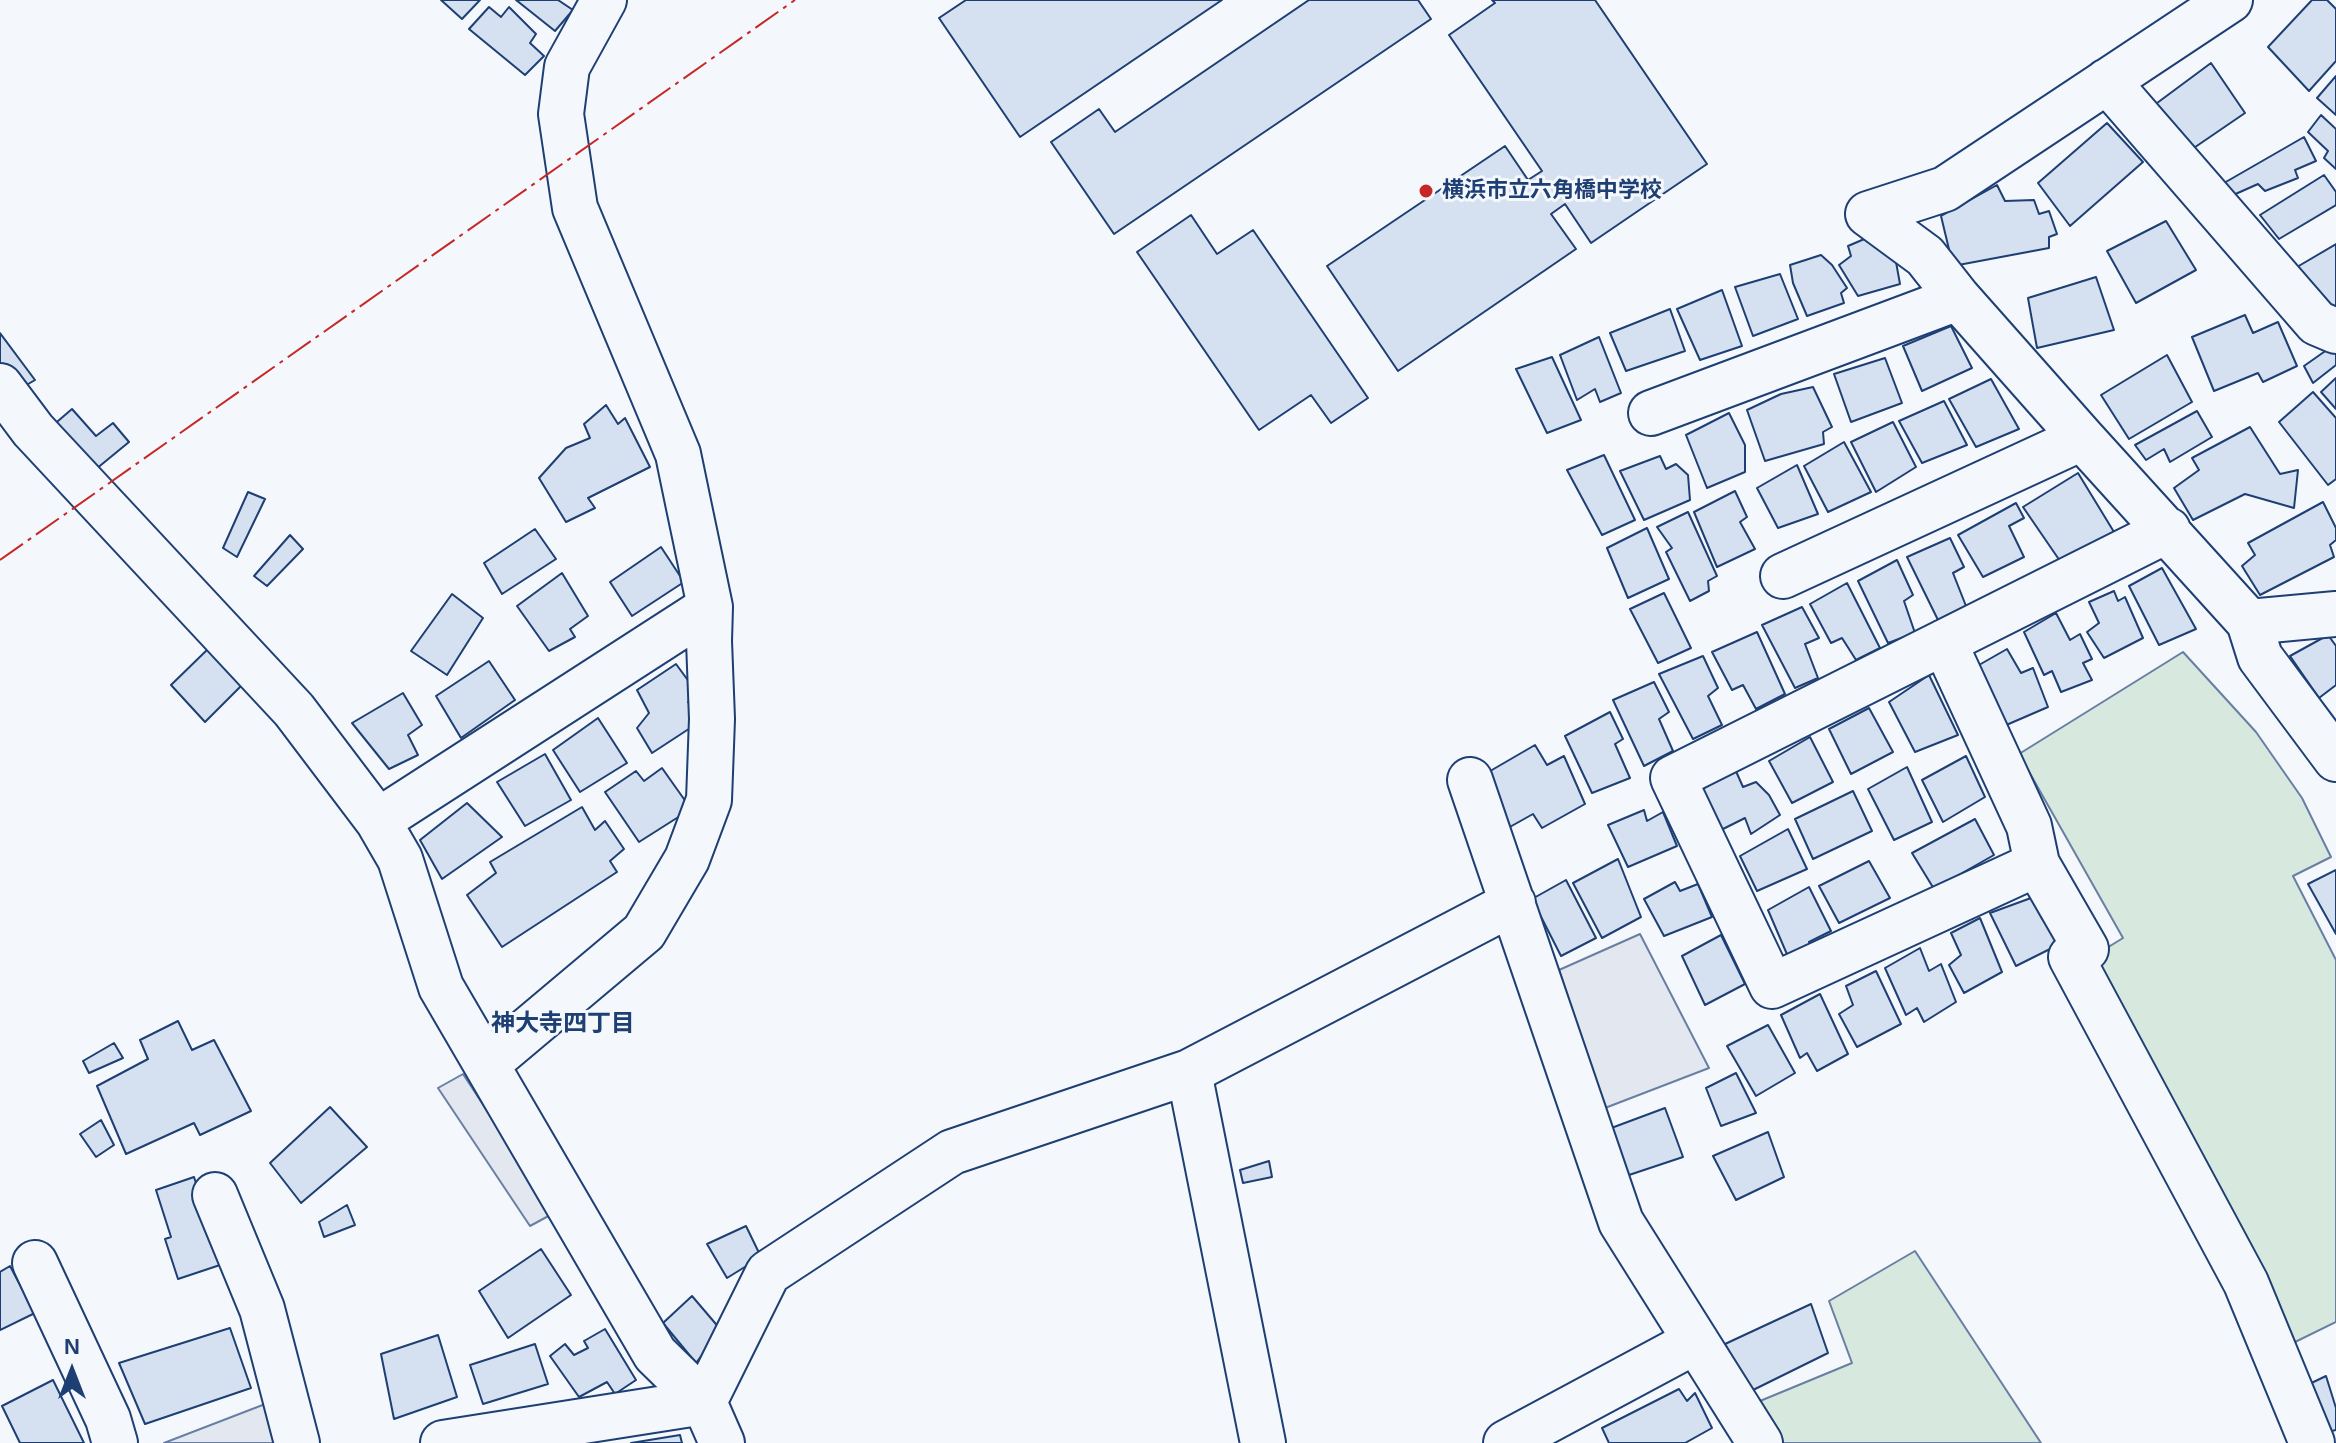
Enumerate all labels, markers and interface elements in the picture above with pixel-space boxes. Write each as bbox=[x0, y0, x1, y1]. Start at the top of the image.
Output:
place label: 横浜市立六角橋中学校 bbox=[1442, 178, 1662, 204]
marker: 横浜市立六角橋中学校 bbox=[1417, 182, 1435, 200]
district label: 神大寺四丁目 bbox=[491, 1010, 635, 1038]
north arrow bbox=[32, 1331, 112, 1411]
text: N bbox=[64, 1334, 80, 1359]

